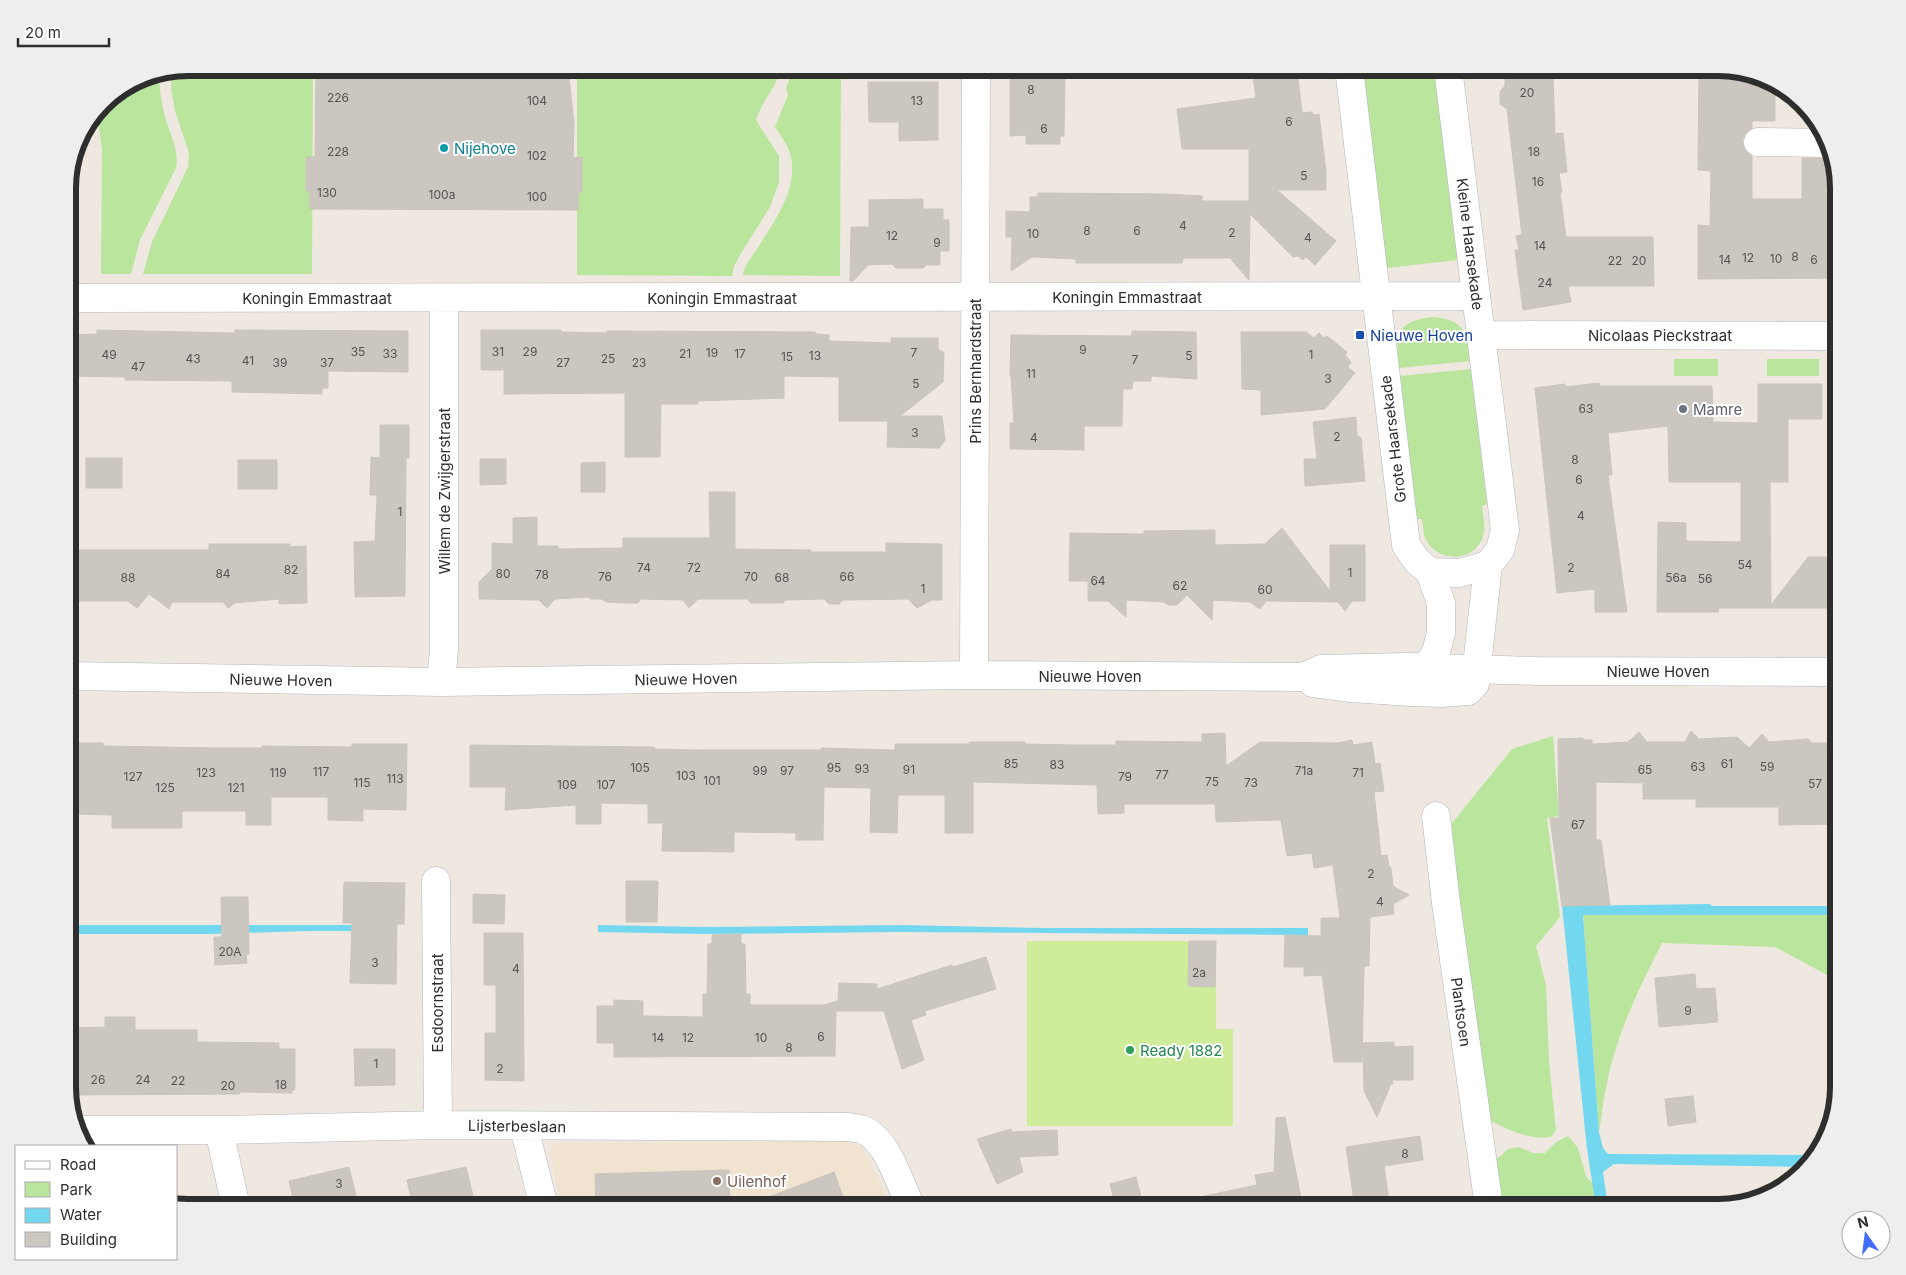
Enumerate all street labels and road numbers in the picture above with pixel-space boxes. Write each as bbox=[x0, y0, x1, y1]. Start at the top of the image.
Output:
street label: Kleine Haarsekade bbox=[1452, 177, 1488, 311]
street label: Koningin Emmastraat bbox=[1052, 288, 1202, 307]
street label: Koningin Emmastraat bbox=[242, 289, 392, 308]
street label: Koningin Emmastraat bbox=[647, 289, 797, 308]
street label: Prins Bernhardstraat bbox=[966, 298, 985, 444]
street label: Nicolaas Pieckstraat bbox=[1588, 326, 1732, 345]
street label: Grote Haarsekade bbox=[1376, 374, 1410, 504]
street label: Willem de Zwijgerstraat bbox=[435, 408, 454, 574]
street label: Nieuwe Hoven bbox=[1606, 662, 1710, 681]
street label: Nieuwe Hoven bbox=[1038, 667, 1142, 686]
street label: Nieuwe Hoven bbox=[634, 669, 738, 689]
street label: Nieuwe Hoven bbox=[229, 670, 333, 690]
street label: Esdoornstraat bbox=[428, 953, 447, 1053]
street label: Plantsoen bbox=[1447, 976, 1475, 1048]
street label: Lijsterbeslaan bbox=[468, 1116, 566, 1136]

